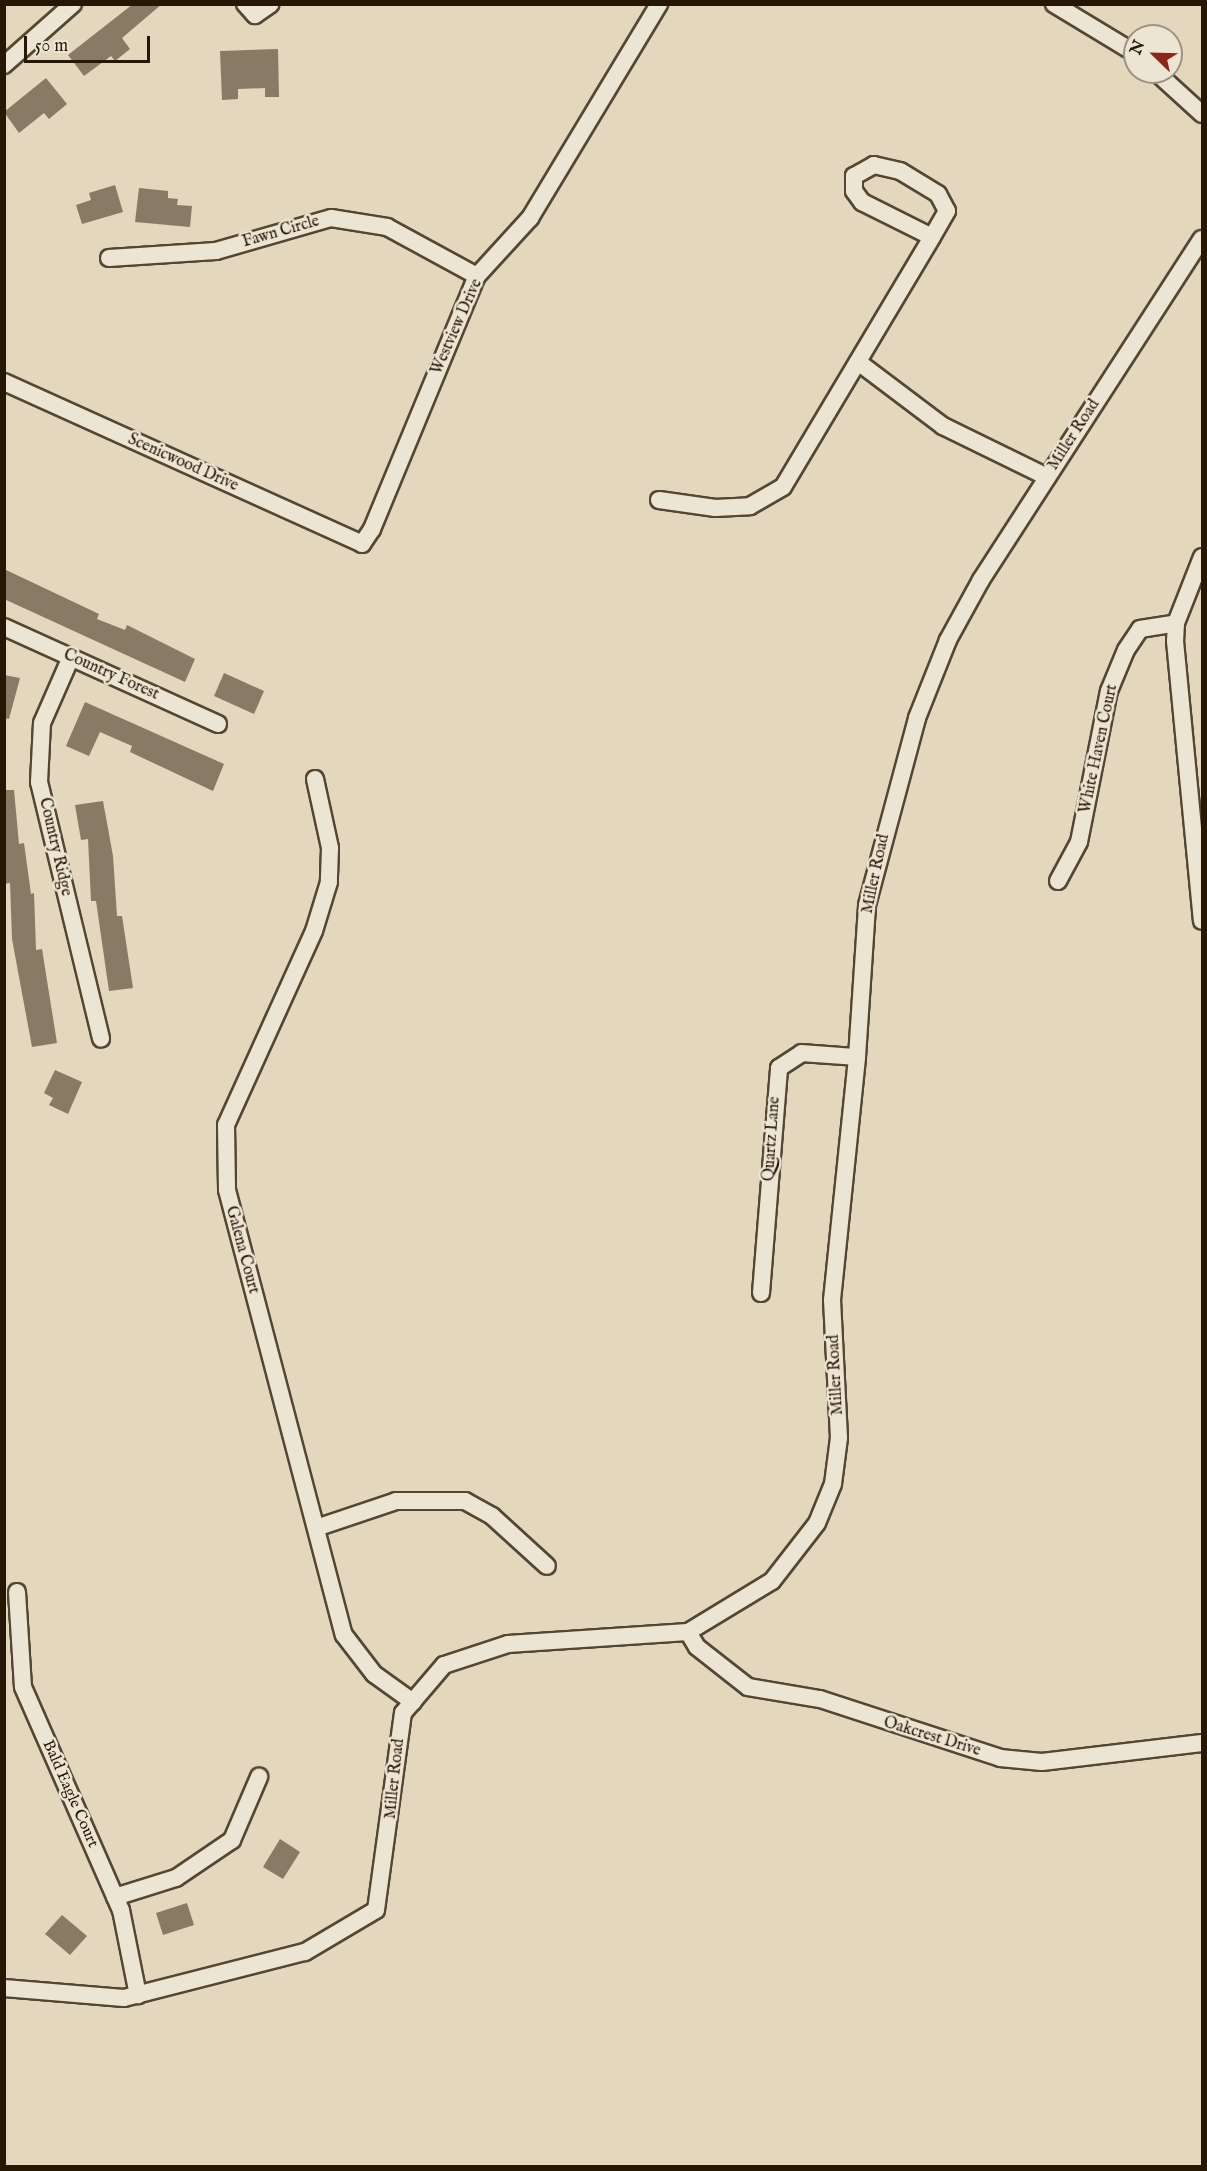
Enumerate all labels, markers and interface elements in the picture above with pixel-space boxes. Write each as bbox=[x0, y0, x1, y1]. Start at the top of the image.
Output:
scale bar bbox=[27, 24, 153, 62]
north arrow bbox=[1123, 24, 1183, 84]
text: 50 m bbox=[35, 35, 68, 58]
text: N bbox=[1126, 37, 1150, 58]
street label: Fawn Circle bbox=[240, 212, 322, 252]
street label: Westview Drive bbox=[427, 276, 487, 378]
street label: Miller Road bbox=[1044, 396, 1104, 474]
street label: Scenicwood Drive bbox=[125, 430, 241, 496]
street label: Country Forest bbox=[60, 645, 162, 705]
street label: White Haven Court bbox=[1076, 683, 1122, 815]
street label: Country Ridge bbox=[34, 796, 76, 898]
street label: Miller Road bbox=[858, 832, 894, 916]
street label: Quartz Lane bbox=[759, 1096, 785, 1182]
street label: Galena Court bbox=[221, 1204, 263, 1296]
street label: Miller Road bbox=[824, 1334, 848, 1416]
street label: Oakcrest Drive bbox=[881, 1713, 983, 1761]
street label: Bald Eagle Court bbox=[38, 1737, 102, 1851]
street label: Miller Road bbox=[381, 1738, 409, 1820]

